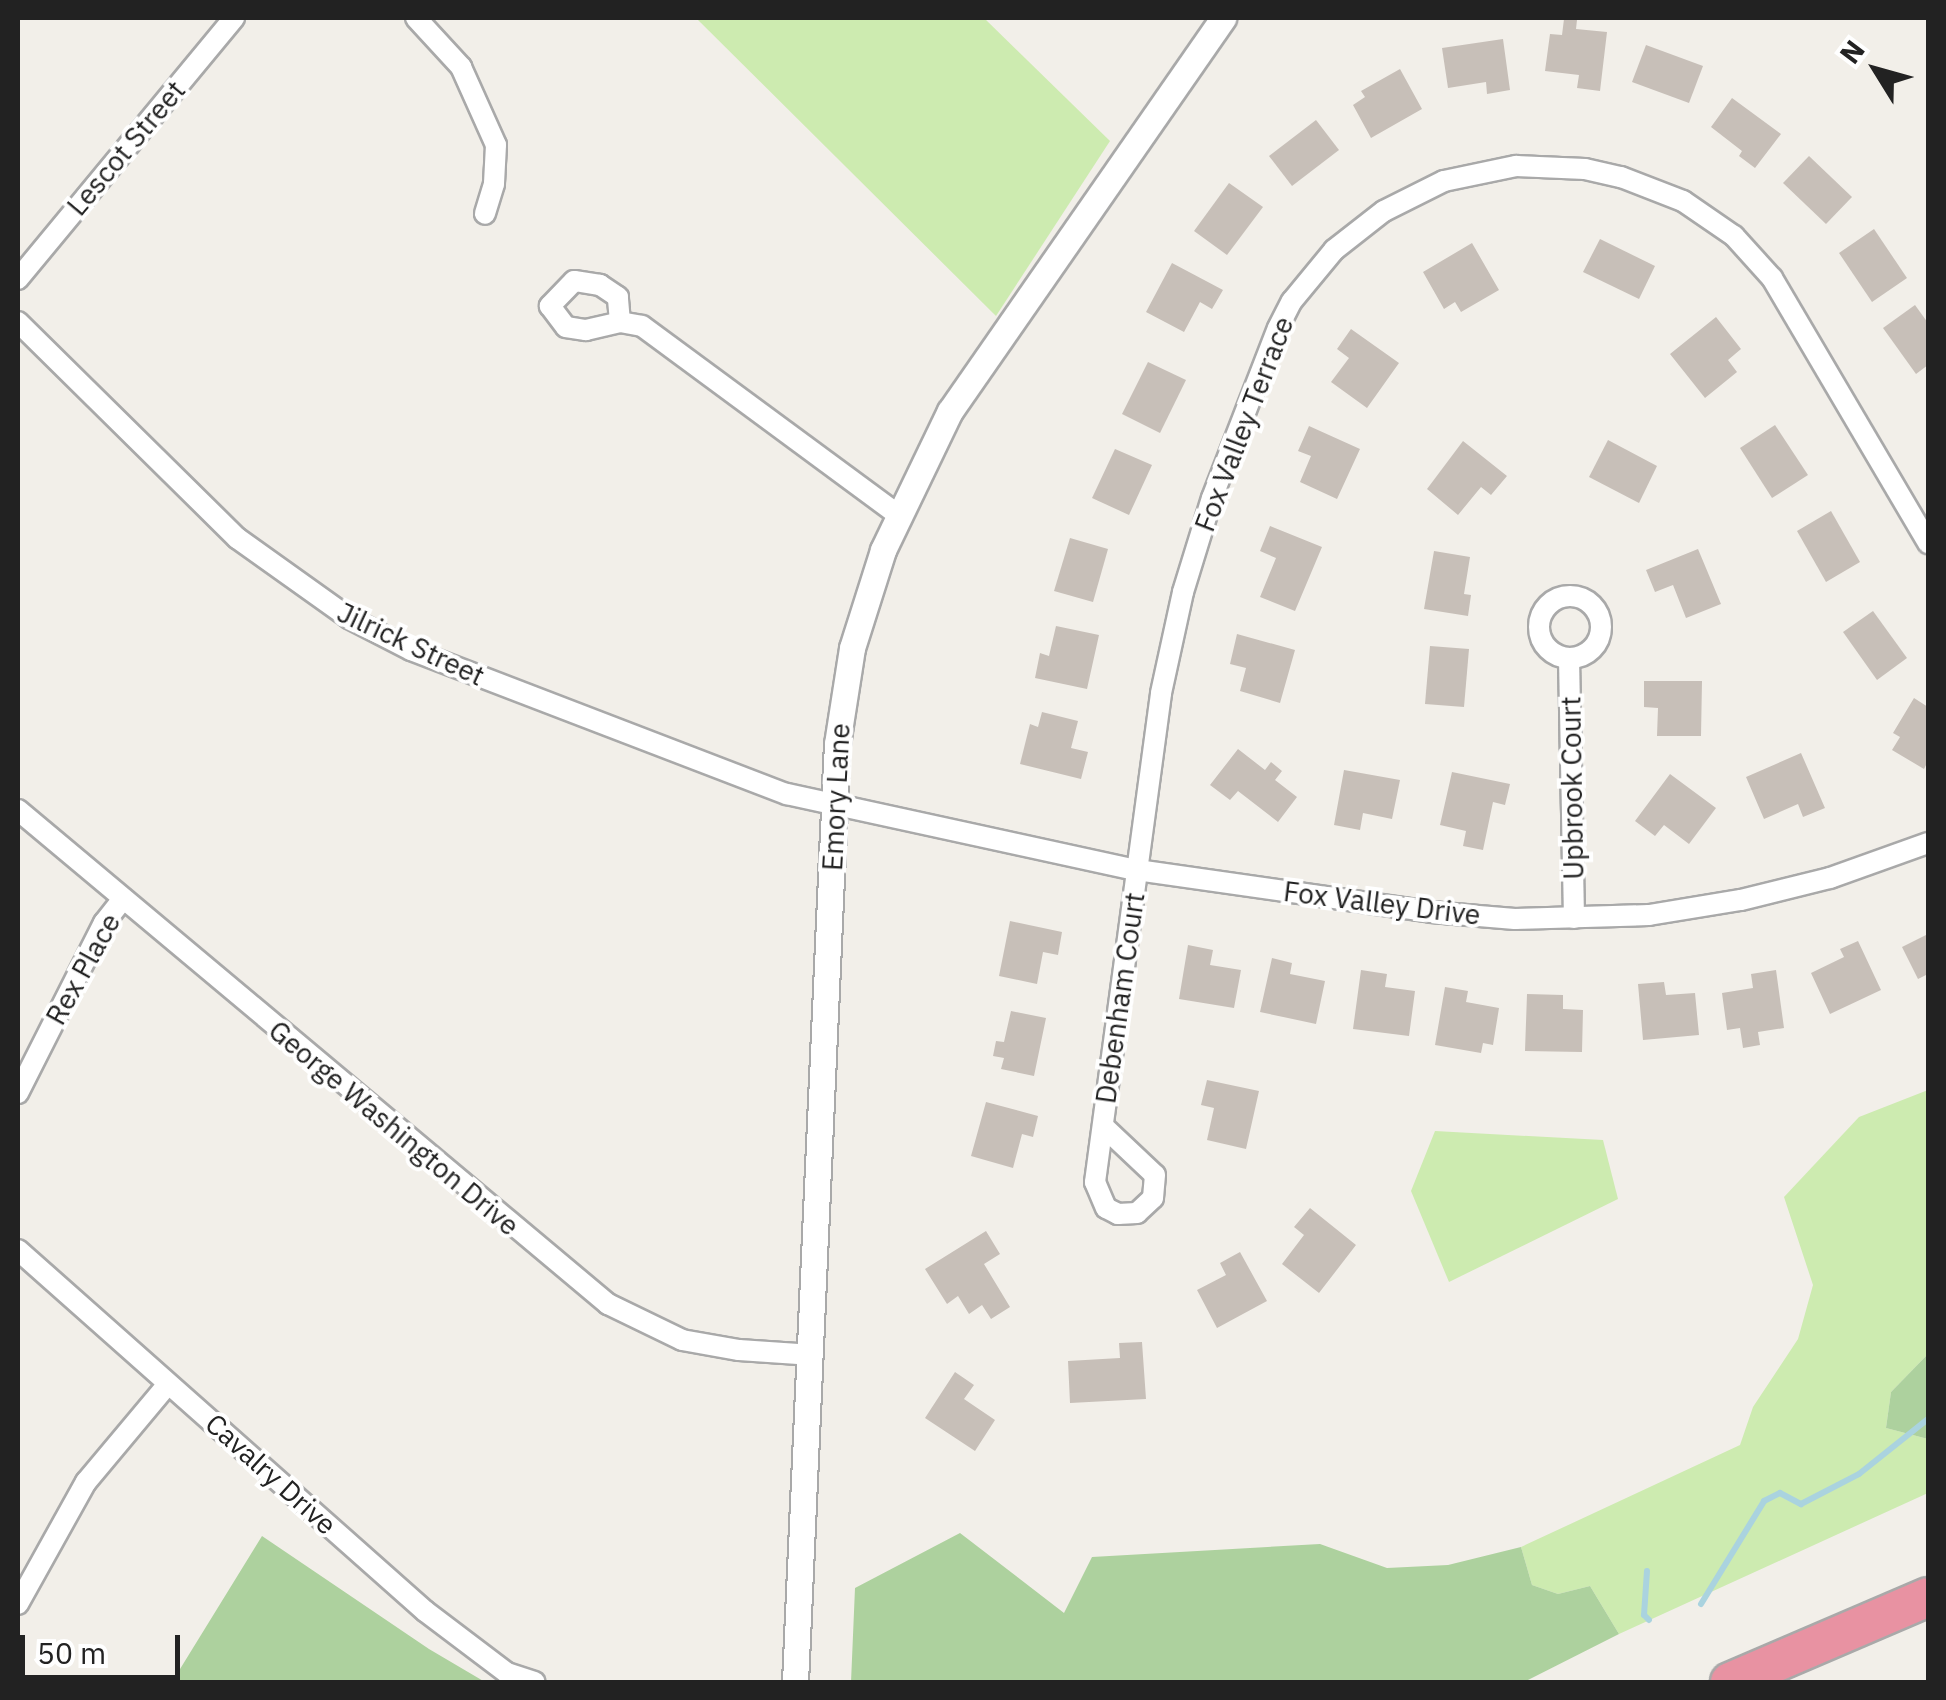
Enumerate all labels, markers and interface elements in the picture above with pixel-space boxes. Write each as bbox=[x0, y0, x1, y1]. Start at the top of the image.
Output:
north arrow bbox=[1826, 20, 1926, 120]
text: N bbox=[1831, 32, 1873, 71]
street label: Lescot Street bbox=[60, 74, 192, 222]
street label: Fox Valley Terrace bbox=[1188, 312, 1300, 536]
street label: Jilrick Street bbox=[332, 595, 490, 693]
street label: Upbrook Court bbox=[1554, 696, 1590, 880]
street label: Emory Lane bbox=[815, 722, 857, 872]
street label: Fox Valley Drive bbox=[1282, 874, 1482, 932]
street label: Debenham Court bbox=[1089, 890, 1151, 1106]
street label: Rex Place bbox=[39, 907, 127, 1031]
street label: George Washington Drive bbox=[262, 1013, 526, 1243]
street label: Cavalry Drive bbox=[199, 1407, 343, 1541]
scale bar bbox=[25, 1615, 185, 1677]
text: 50 m bbox=[37, 1633, 106, 1672]

